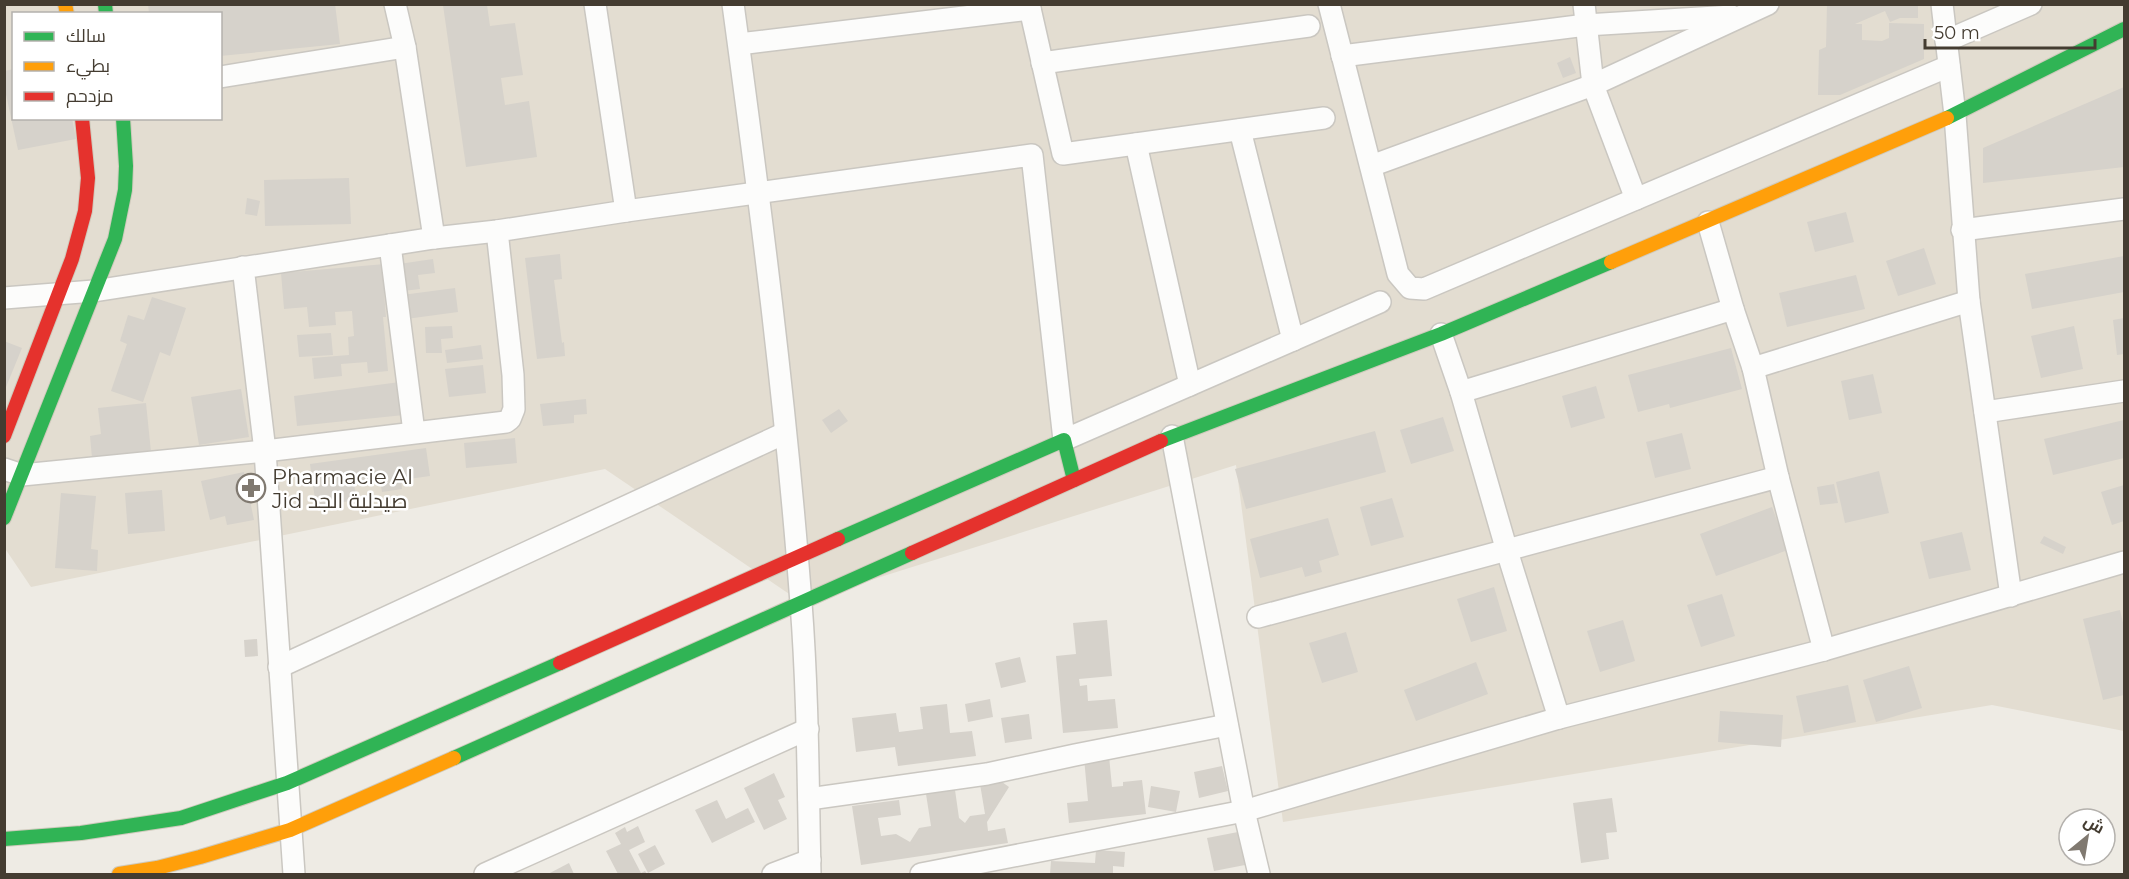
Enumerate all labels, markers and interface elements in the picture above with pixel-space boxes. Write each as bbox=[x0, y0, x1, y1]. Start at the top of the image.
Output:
legend bbox=[12, 12, 222, 120]
scale bar bbox=[1925, 12, 2094, 50]
text: 50 m bbox=[1934, 22, 1980, 44]
text: سالك bbox=[66, 25, 106, 47]
text: بطيء bbox=[66, 55, 110, 80]
text: مزدحم bbox=[66, 85, 114, 108]
place label: Pharmacie Al Jid صيدلية الجد bbox=[271, 464, 413, 513]
pharmacy icon: Pharmacie Al Jid صيدلية الجد bbox=[235, 472, 267, 504]
north arrow bbox=[2057, 807, 2117, 867]
text: ش bbox=[2081, 811, 2108, 838]

